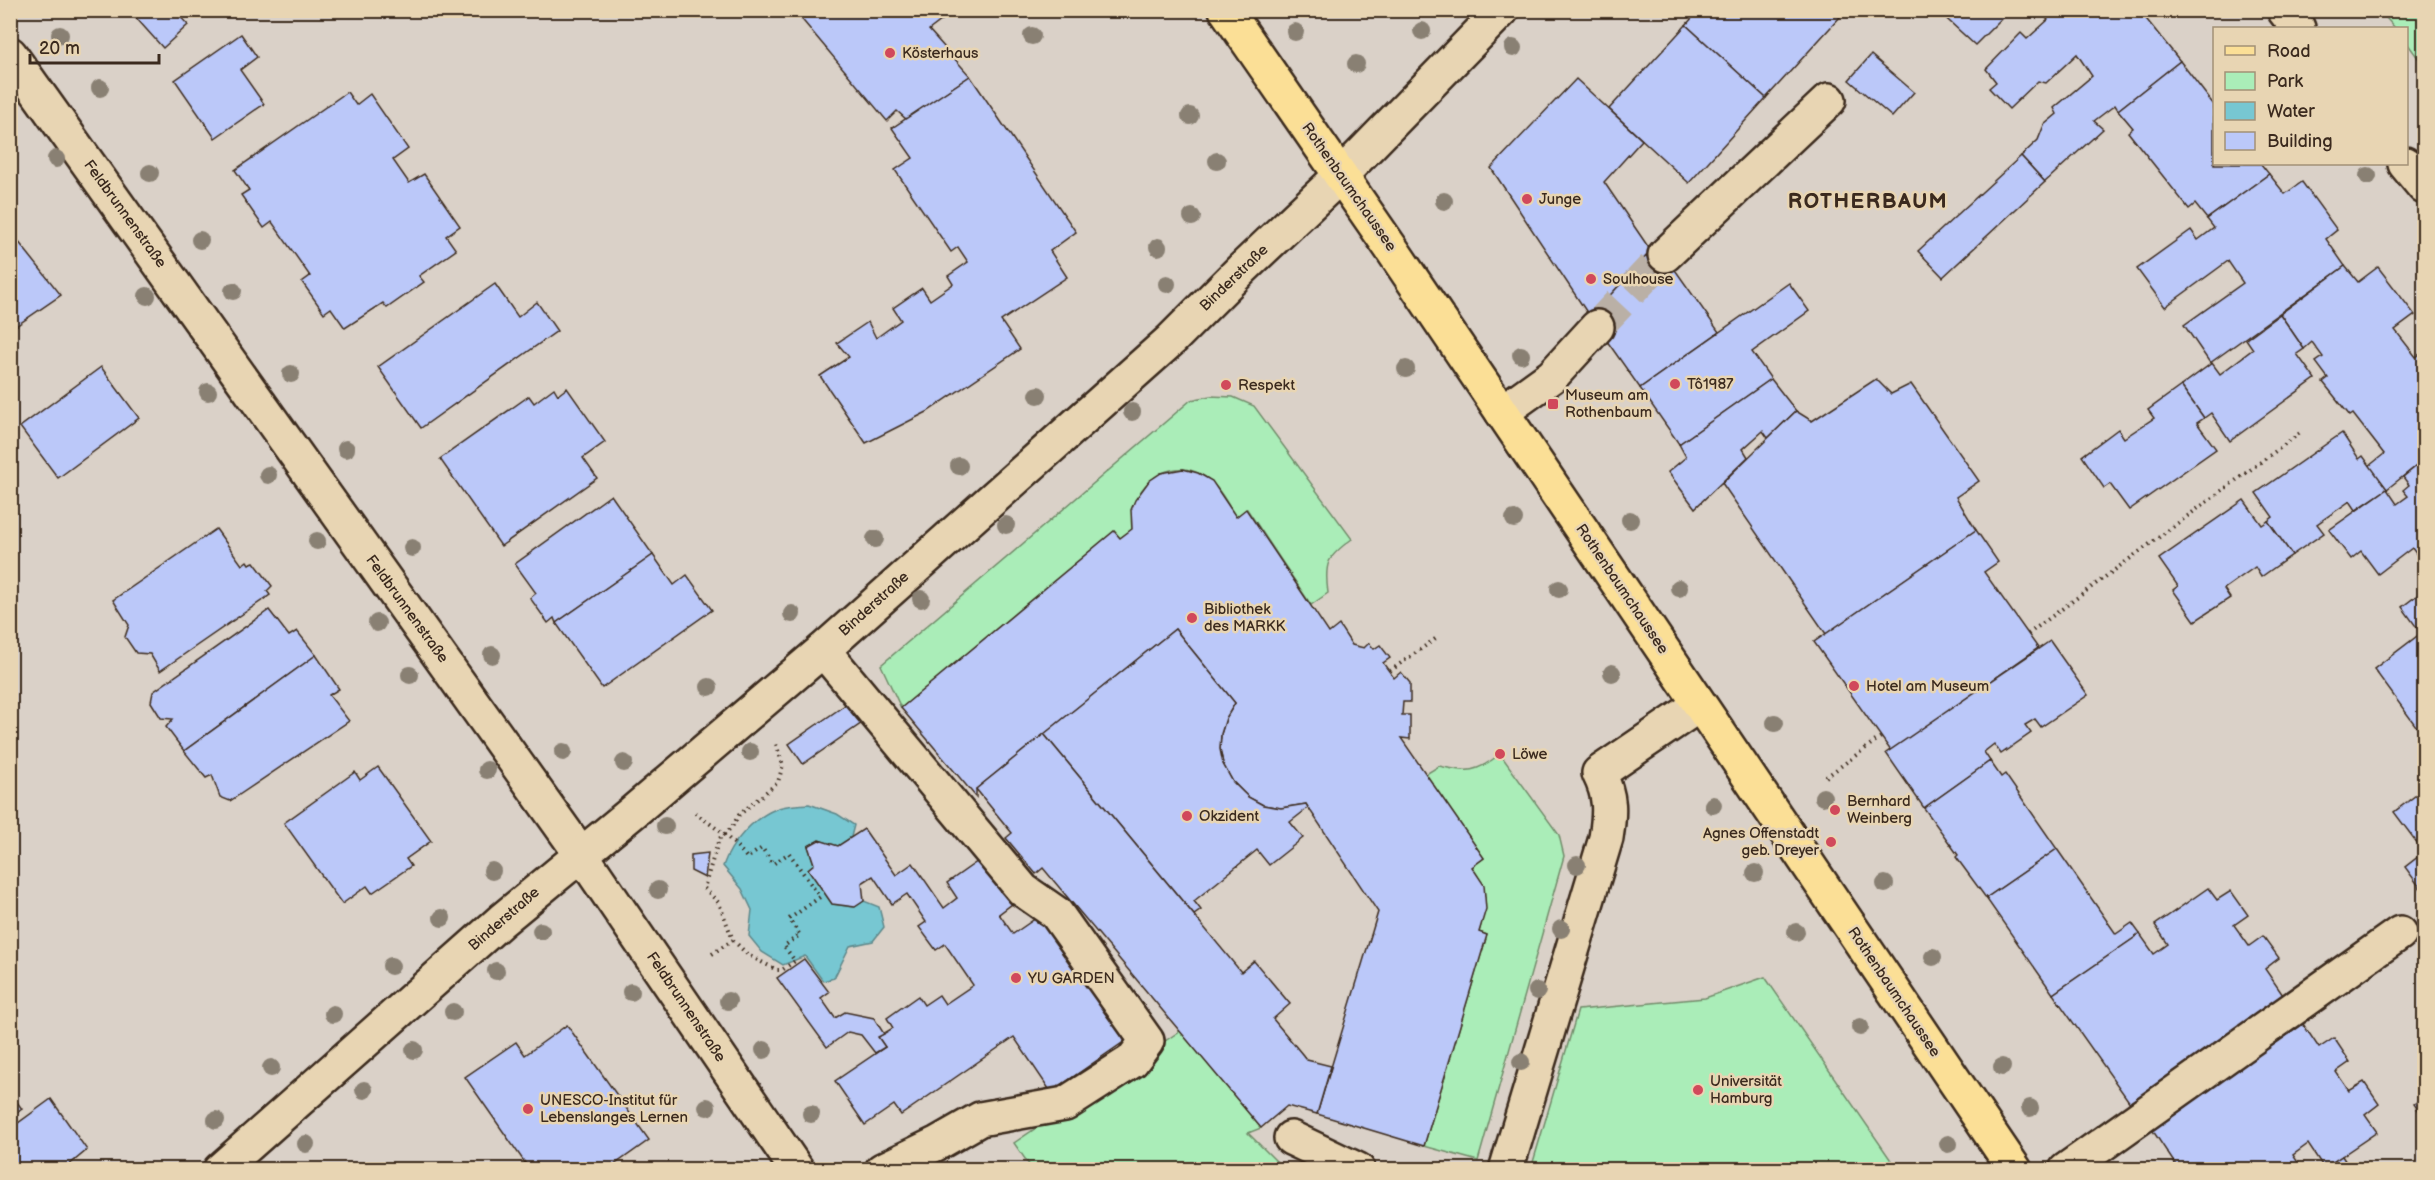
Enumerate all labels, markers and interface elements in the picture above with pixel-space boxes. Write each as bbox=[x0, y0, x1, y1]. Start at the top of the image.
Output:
scale bar bbox=[30, 27, 159, 65]
legend bbox=[2213, 27, 2408, 165]
text: 20 m bbox=[39, 38, 80, 59]
text: Road bbox=[2267, 41, 2311, 62]
place label: Kösterhaus bbox=[902, 44, 979, 63]
marker: Kösterhaus bbox=[883, 46, 897, 60]
text: Park bbox=[2267, 71, 2303, 92]
text: Water bbox=[2267, 101, 2315, 122]
street label: Rothenbaumchaussee bbox=[1297, 119, 1401, 255]
text: Building bbox=[2267, 131, 2333, 152]
street label: Feldbrunnenstraße bbox=[80, 156, 171, 272]
district label: ROTHERBAUM bbox=[1788, 189, 1948, 214]
place label: Junge bbox=[1539, 190, 1581, 209]
marker: Junge bbox=[1520, 192, 1534, 206]
street label: Binderstraße bbox=[1196, 241, 1272, 315]
place label: Soulhouse bbox=[1603, 270, 1674, 289]
marker: Soulhouse bbox=[1584, 272, 1598, 286]
place label: Tô1987 bbox=[1687, 375, 1734, 394]
place label: Respekt bbox=[1238, 376, 1295, 395]
marker: Tô1987 bbox=[1668, 377, 1682, 391]
marker: Respekt bbox=[1219, 378, 1233, 392]
place label: Museum am Rothenbaum bbox=[1565, 386, 1652, 422]
marker: Museum am Rothenbaum bbox=[1546, 397, 1560, 411]
street label: Rothenbaumchaussee bbox=[1571, 520, 1673, 658]
street label: Feldbrunnenstraße bbox=[362, 551, 453, 667]
street label: Binderstraße bbox=[835, 567, 913, 641]
place label: Bibliothek des MARKK bbox=[1204, 600, 1285, 636]
marker: Bibliothek des MARKK bbox=[1185, 611, 1199, 625]
place label: Hotel am Museum bbox=[1866, 677, 1989, 696]
marker: Hotel am Museum bbox=[1847, 679, 1861, 693]
place label: Löwe bbox=[1512, 745, 1547, 764]
marker: Löwe bbox=[1493, 747, 1507, 761]
place label: Bernhard Weinberg bbox=[1847, 792, 1912, 828]
marker: Bernhard Weinberg bbox=[1828, 803, 1842, 817]
place label: Okzident bbox=[1199, 807, 1259, 826]
marker: Okzident bbox=[1180, 809, 1194, 823]
place label: Agnes Offenstadt geb. Dreyer bbox=[1703, 824, 1820, 860]
marker: Agnes Offenstadt geb. Dreyer bbox=[1824, 835, 1838, 849]
street label: Binderstraße bbox=[465, 883, 544, 955]
street label: Rothenbaumchaussee bbox=[1843, 923, 1945, 1061]
street label: Feldbrunnenstraße bbox=[642, 948, 730, 1066]
place label: YU GARDEN bbox=[1027, 969, 1115, 988]
marker: YU GARDEN bbox=[1009, 971, 1023, 985]
place label: Universität Hamburg bbox=[1710, 1072, 1782, 1108]
marker: Universität Hamburg bbox=[1691, 1083, 1705, 1097]
place label: UNESCO-Institut für Lebenslanges Lernen bbox=[540, 1091, 688, 1127]
marker: UNESCO-Institut für Lebenslanges Lernen bbox=[521, 1102, 535, 1116]

